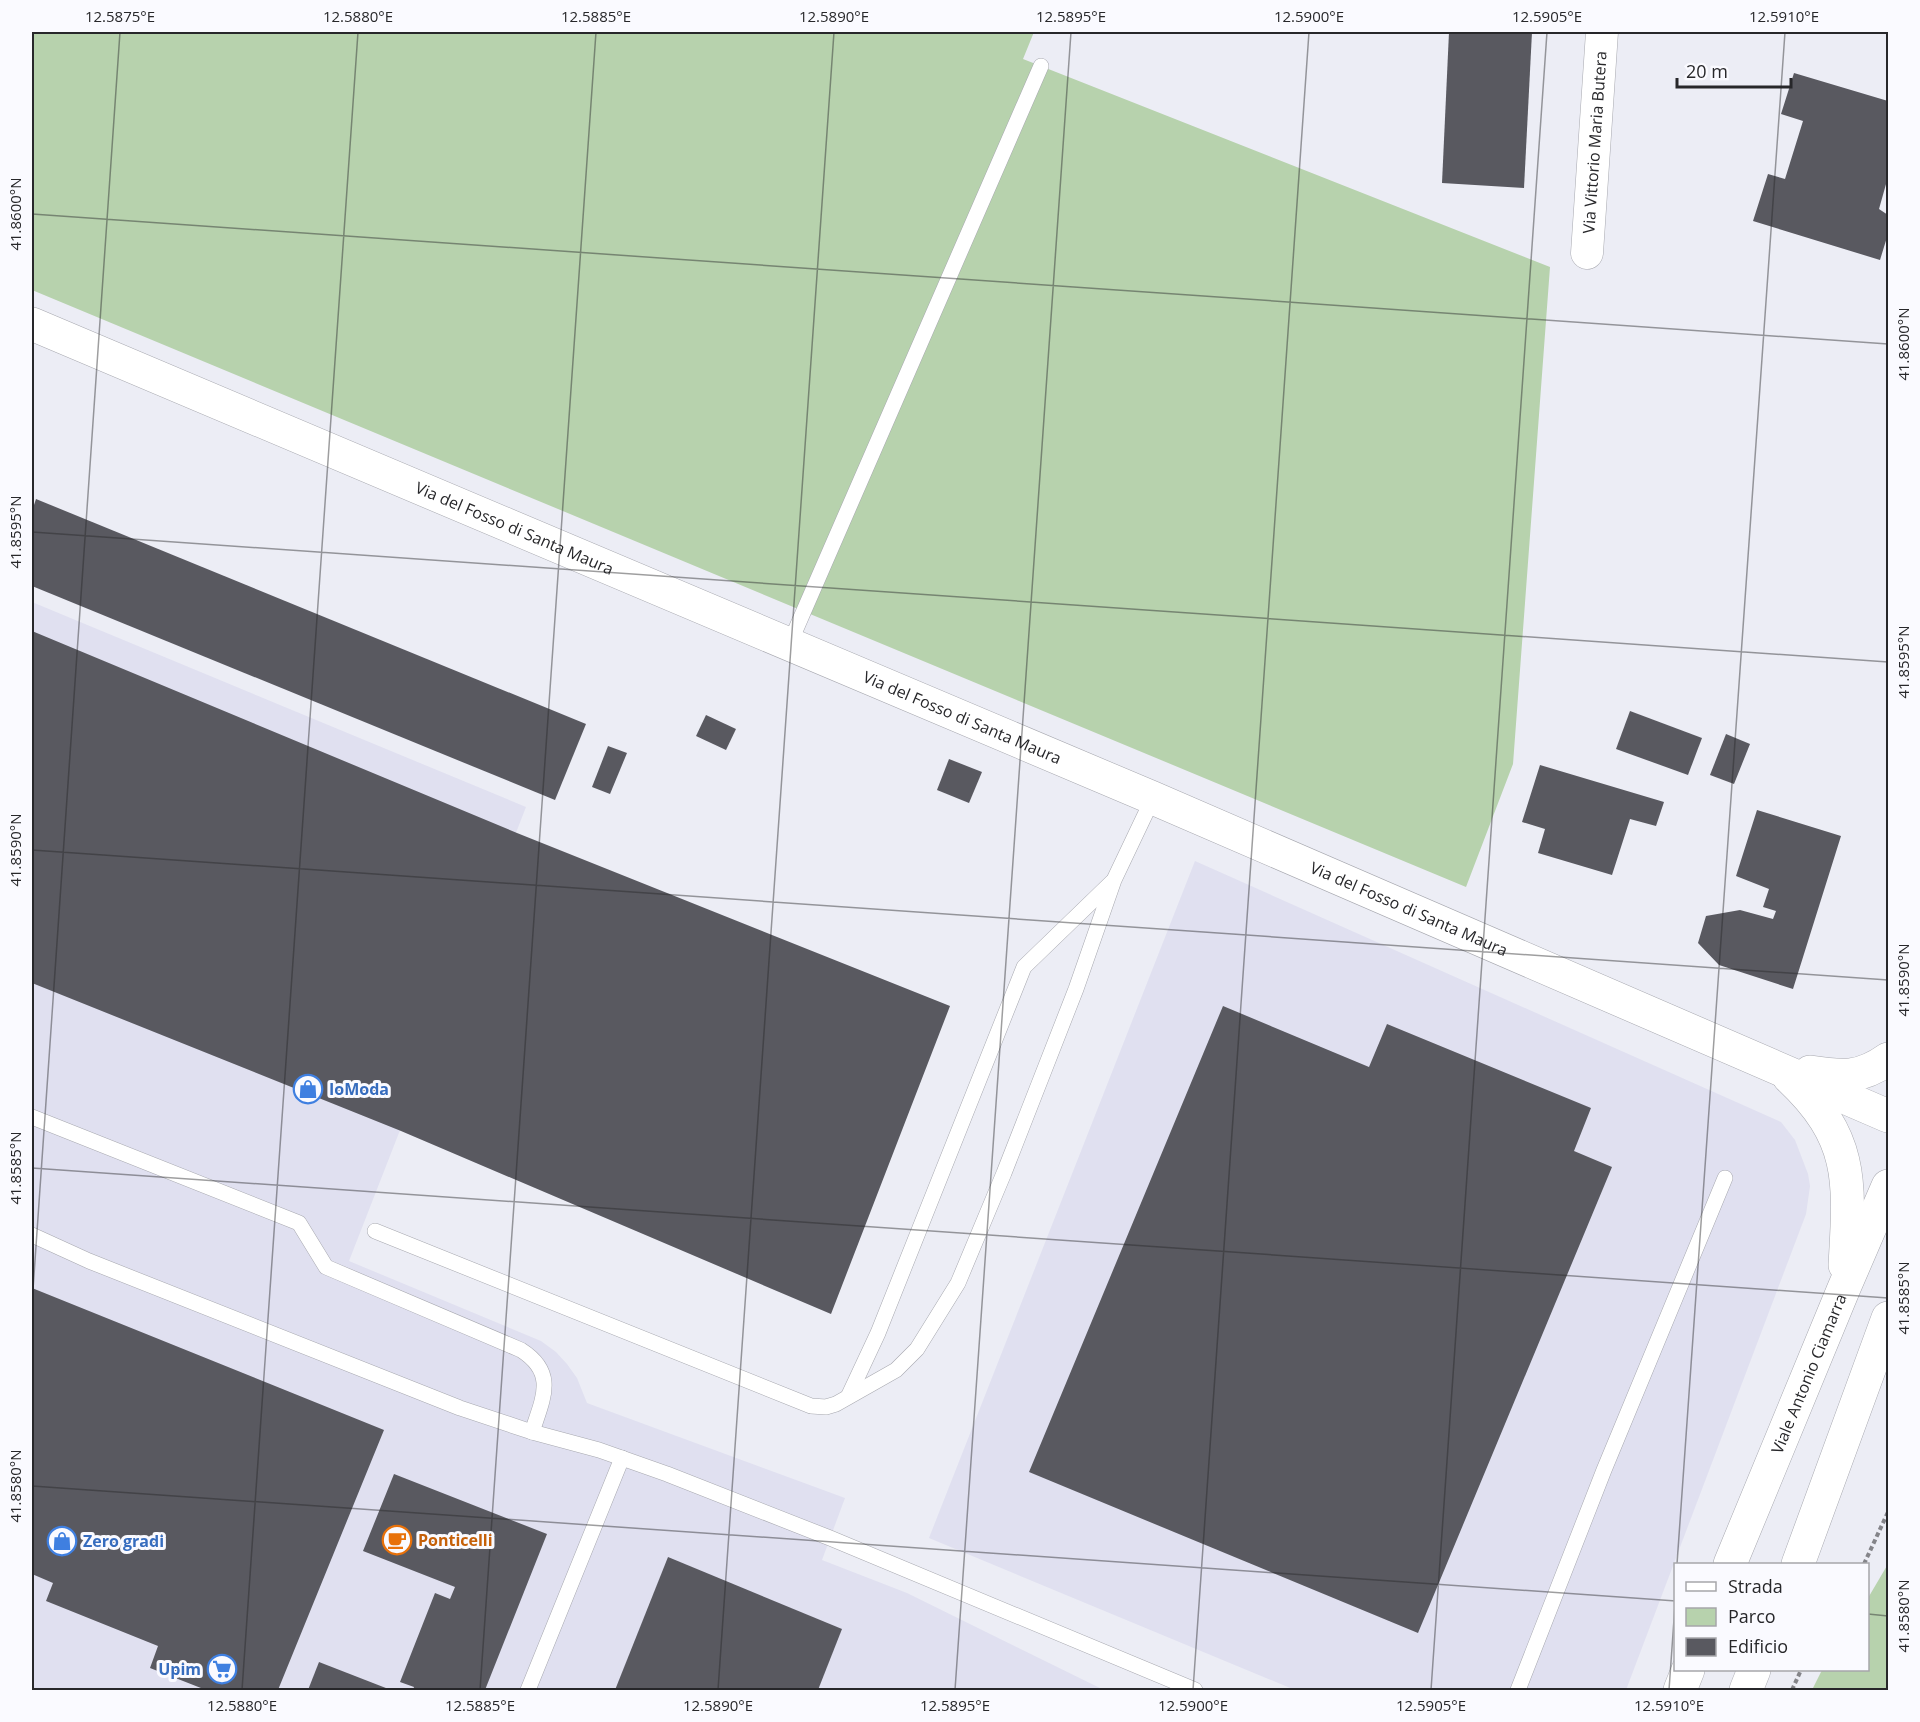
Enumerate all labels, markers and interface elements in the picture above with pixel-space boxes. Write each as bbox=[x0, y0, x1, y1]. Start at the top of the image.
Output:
text: 12.5875°E bbox=[85, 6, 155, 26]
text: 12.5880°E bbox=[323, 6, 393, 26]
text: 12.5885°E bbox=[561, 6, 631, 26]
text: 12.5890°E bbox=[799, 6, 869, 26]
text: 12.5895°E bbox=[1036, 6, 1106, 26]
text: 12.5900°E bbox=[1274, 6, 1344, 26]
text: 12.5905°E bbox=[1512, 6, 1582, 26]
text: 12.5910°E bbox=[1749, 6, 1819, 26]
street label: Via Vittorio Maria Butera bbox=[1577, 50, 1612, 234]
scale bar bbox=[1677, 51, 1791, 89]
text: 20 m bbox=[1686, 59, 1728, 83]
text: 41.8600°N bbox=[5, 177, 25, 251]
text: 41.8600°N bbox=[1893, 307, 1913, 381]
street label: Via del Fosso di Santa Maura bbox=[412, 476, 617, 580]
text: 41.8595°N bbox=[5, 495, 25, 569]
text: 41.8595°N bbox=[1893, 625, 1913, 699]
street label: Via del Fosso di Santa Maura bbox=[860, 666, 1065, 769]
text: 41.8590°N bbox=[5, 813, 25, 887]
street label: Via del Fosso di Santa Maura bbox=[1307, 856, 1511, 961]
text: 41.8590°N bbox=[1893, 943, 1913, 1017]
shop icon: IoModa bbox=[292, 1073, 324, 1105]
place label: IoModa bbox=[329, 1078, 389, 1100]
text: 41.8585°N bbox=[5, 1131, 25, 1205]
text: 41.8585°N bbox=[1893, 1261, 1913, 1335]
street label: Viale Antonio Ciamarra bbox=[1766, 1290, 1852, 1457]
text: 41.8580°N bbox=[5, 1449, 25, 1523]
cafe icon: Ponticelli bbox=[381, 1524, 413, 1556]
shop icon: Zero gradi bbox=[46, 1525, 78, 1557]
place label: Ponticelli bbox=[418, 1529, 493, 1551]
place label: Zero gradi bbox=[83, 1530, 164, 1552]
legend bbox=[1674, 1563, 1869, 1671]
text: Strada bbox=[1728, 1574, 1783, 1598]
text: 41.8580°N bbox=[1893, 1579, 1913, 1653]
text: Parco bbox=[1728, 1604, 1776, 1628]
text: Edificio bbox=[1728, 1634, 1788, 1658]
supermarket icon: Upim bbox=[206, 1653, 238, 1685]
place label: Upim bbox=[158, 1658, 201, 1680]
text: 12.5880°E bbox=[207, 1695, 277, 1715]
text: 12.5885°E bbox=[445, 1695, 515, 1715]
text: 12.5890°E bbox=[683, 1695, 753, 1715]
text: 12.5895°E bbox=[920, 1695, 990, 1715]
text: 12.5900°E bbox=[1158, 1695, 1228, 1715]
text: 12.5905°E bbox=[1396, 1695, 1466, 1715]
text: 12.5910°E bbox=[1634, 1695, 1704, 1715]

